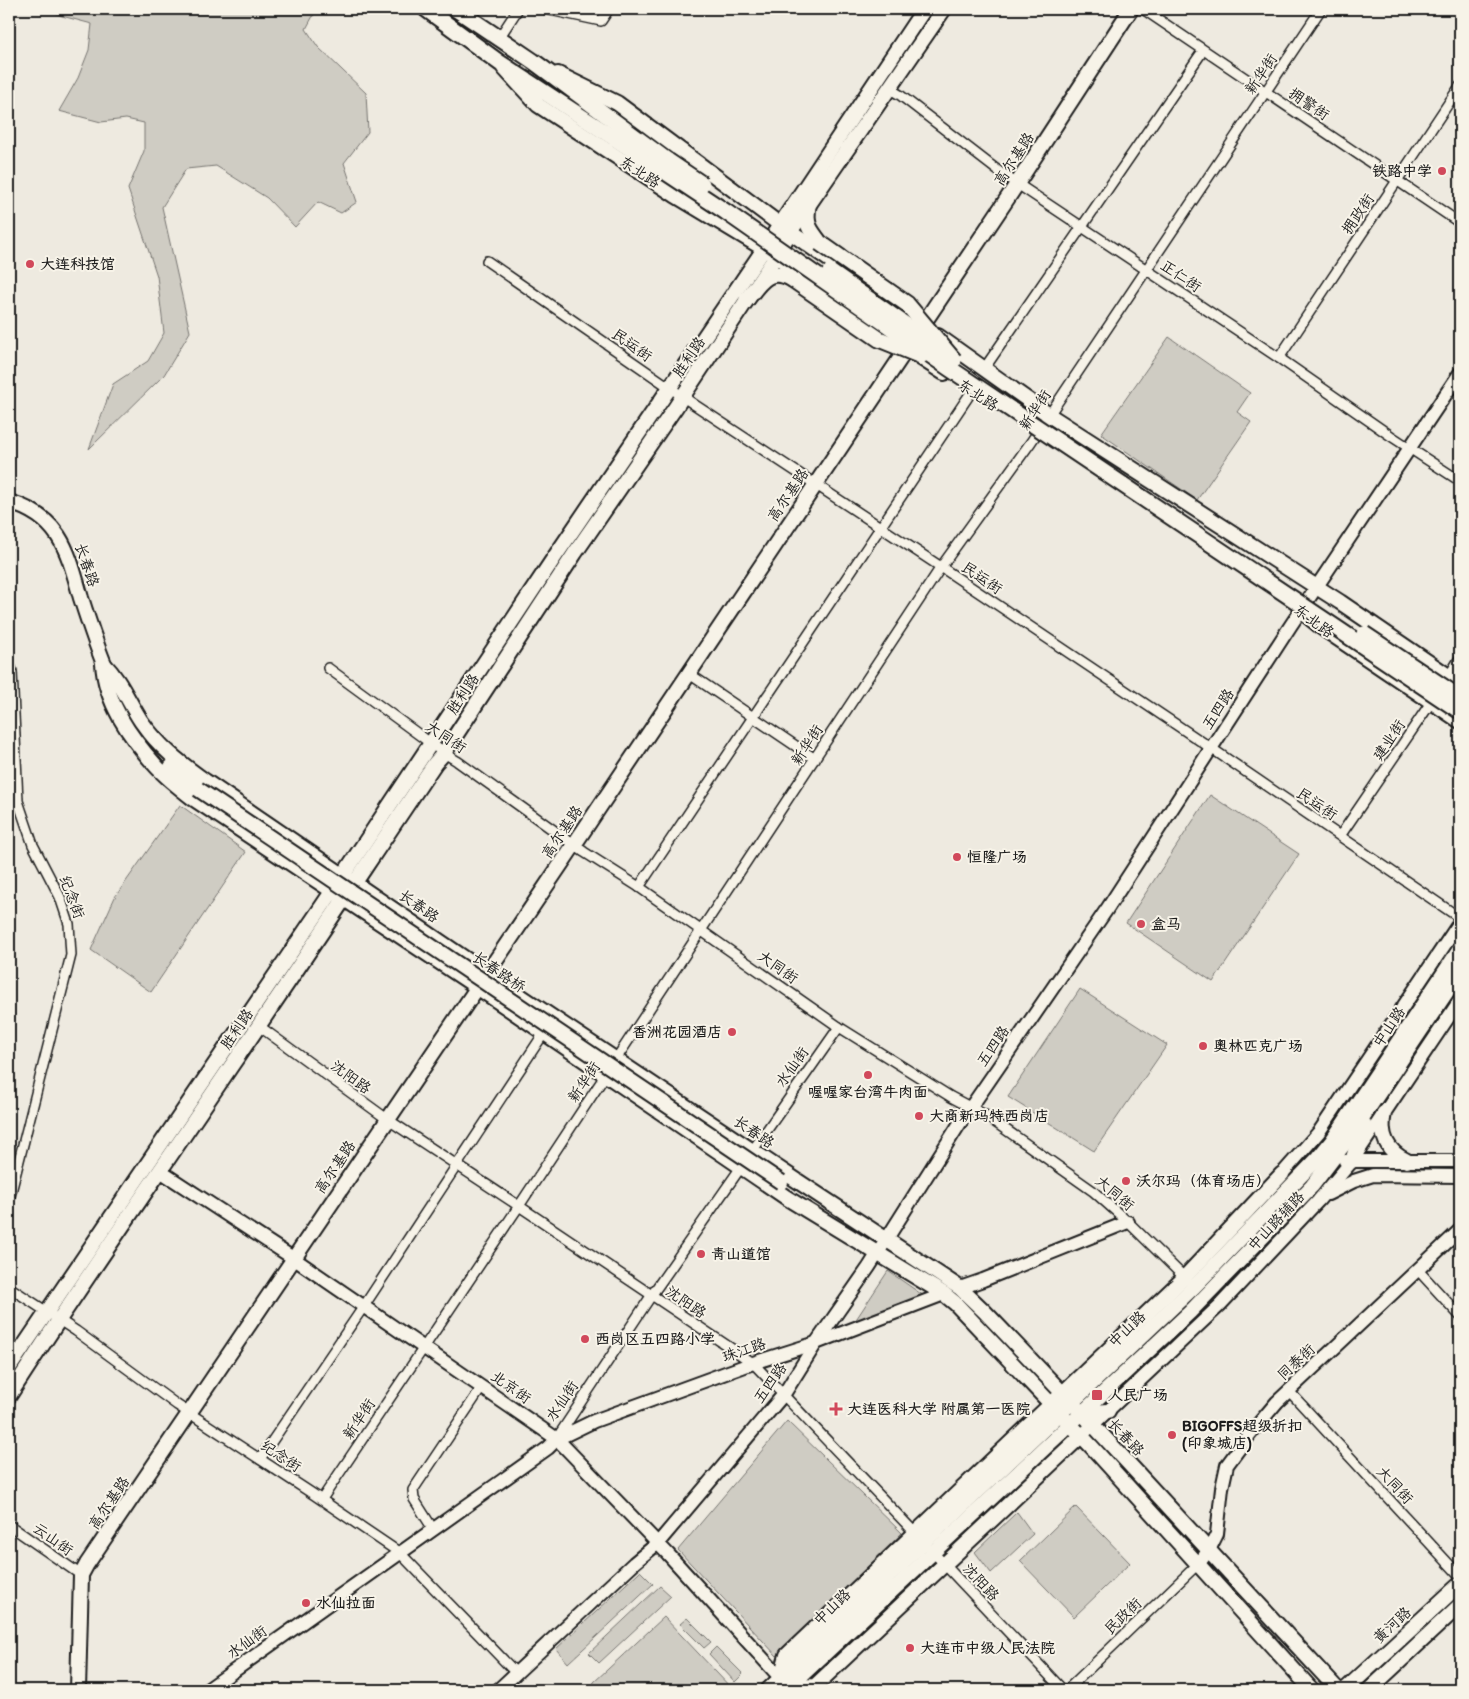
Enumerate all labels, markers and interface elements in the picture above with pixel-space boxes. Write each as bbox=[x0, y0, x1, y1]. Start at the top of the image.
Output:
street label: 新华街 bbox=[1241, 50, 1281, 98]
street label: 拥警街 bbox=[1285, 84, 1333, 124]
street label: 高尔基路 bbox=[990, 129, 1038, 189]
street label: 东北路 bbox=[616, 152, 664, 192]
place label: 铁路中学 bbox=[1372, 162, 1432, 180]
marker: 铁路中学 bbox=[1436, 165, 1448, 177]
street label: 拥政街 bbox=[1338, 190, 1378, 238]
place label: 大连科技馆 bbox=[40, 255, 115, 273]
street label: 正仁街 bbox=[1157, 256, 1205, 296]
marker: 大连科技馆 bbox=[24, 258, 36, 270]
street label: 民运街 bbox=[608, 325, 656, 365]
street label: 胜利路 bbox=[669, 333, 709, 381]
street label: 东北路 bbox=[954, 375, 1002, 415]
street label: 新华街 bbox=[1015, 386, 1055, 434]
street label: 高尔基路 bbox=[764, 465, 812, 525]
street label: 长春路 bbox=[71, 541, 103, 589]
street label: 民运街 bbox=[958, 558, 1006, 598]
street label: 东北路 bbox=[1291, 600, 1337, 642]
street label: 胜利路 bbox=[443, 670, 483, 718]
street label: 五四路 bbox=[1198, 685, 1238, 733]
street label: 建业街 bbox=[1369, 716, 1409, 764]
street label: 大同街 bbox=[422, 717, 470, 757]
street label: 新华街 bbox=[787, 721, 827, 769]
street label: 民运街 bbox=[1293, 784, 1341, 824]
street label: 高尔基路 bbox=[538, 802, 586, 862]
place label: 恒隆广场 bbox=[967, 848, 1027, 866]
marker: 恒隆广场 bbox=[951, 851, 963, 863]
street label: 纪念街 bbox=[56, 873, 88, 921]
street label: 长春路 bbox=[395, 886, 443, 926]
place label: 盒马 bbox=[1151, 915, 1181, 933]
marker: 盒马 bbox=[1135, 918, 1147, 930]
street label: 大同街 bbox=[754, 947, 802, 987]
street label: 长春路桥 bbox=[469, 948, 529, 996]
street label: 中山路 bbox=[1369, 1003, 1409, 1051]
street label: 胜利路 bbox=[217, 1005, 257, 1053]
street label: 五四路 bbox=[973, 1022, 1013, 1070]
place label: 香洲花园酒店 bbox=[632, 1023, 722, 1041]
marker: 香洲花园酒店 bbox=[726, 1026, 738, 1038]
place label: 奥林匹克广场 bbox=[1213, 1037, 1303, 1055]
marker: 奥林匹克广场 bbox=[1197, 1040, 1209, 1052]
street label: 水仙街 bbox=[772, 1043, 812, 1091]
street label: 沈阳路 bbox=[328, 1056, 374, 1098]
street label: 新华街 bbox=[564, 1058, 604, 1106]
marker: 喔喔家台湾牛肉面 bbox=[862, 1069, 874, 1081]
place label: 喔喔家台湾牛肉面 bbox=[808, 1083, 928, 1101]
place label: 大商新玛特西岗店 bbox=[929, 1107, 1049, 1125]
marker: 大商新玛特西岗店 bbox=[913, 1110, 925, 1122]
street label: 长春路 bbox=[730, 1112, 778, 1152]
street label: 高尔基路 bbox=[311, 1137, 359, 1197]
street label: 大同街 bbox=[1092, 1172, 1138, 1214]
place label: 沃尔玛（体育场店） bbox=[1136, 1172, 1271, 1190]
marker: 沃尔玛（体育场店） bbox=[1120, 1175, 1132, 1187]
street label: 中山路辅路 bbox=[1244, 1187, 1308, 1255]
place label: 青山道馆 bbox=[711, 1245, 771, 1263]
marker: 青山道馆 bbox=[695, 1248, 707, 1260]
street label: 沈阳路 bbox=[662, 1282, 710, 1322]
street label: 中山路 bbox=[1105, 1307, 1149, 1351]
place label: 西岗区五四路小学 bbox=[595, 1330, 715, 1348]
marker: 西岗区五四路小学 bbox=[579, 1333, 591, 1345]
street label: 珠江路 bbox=[720, 1334, 768, 1366]
street label: 同泰街 bbox=[1273, 1340, 1319, 1384]
street label: 五四路 bbox=[750, 1359, 790, 1407]
street label: 北京街 bbox=[487, 1367, 535, 1407]
street label: 水仙街 bbox=[542, 1377, 582, 1425]
place label: 人民广场 bbox=[1108, 1386, 1168, 1404]
marker: 人民广场 bbox=[1090, 1388, 1104, 1402]
street label: 新华街 bbox=[339, 1395, 379, 1443]
place label: 大连医科大学 附属第一医院 bbox=[847, 1400, 1030, 1418]
marker: 大连医科大学 附属第一医院 bbox=[829, 1402, 843, 1416]
street label: 长春路 bbox=[1104, 1414, 1148, 1460]
place label: BIGOFFS超级折扣 (印象城店) bbox=[1182, 1417, 1302, 1453]
marker: BIGOFFS超级折扣 (印象城店) bbox=[1166, 1429, 1178, 1441]
street label: 纪念街 bbox=[257, 1436, 305, 1476]
street label: 大同街 bbox=[1373, 1462, 1417, 1508]
street label: 高尔基路 bbox=[85, 1473, 133, 1533]
street label: 云山街 bbox=[29, 1519, 77, 1559]
street label: 沈阳路 bbox=[959, 1559, 1003, 1605]
street label: 中山路 bbox=[810, 1585, 854, 1629]
place label: 水仙拉面 bbox=[316, 1594, 376, 1612]
street label: 民政街 bbox=[1101, 1594, 1145, 1638]
marker: 水仙拉面 bbox=[300, 1597, 312, 1609]
street label: 黄河路 bbox=[1369, 1603, 1415, 1647]
street label: 水仙街 bbox=[224, 1621, 270, 1663]
place label: 大连市中级人民法院 bbox=[920, 1639, 1055, 1657]
marker: 大连市中级人民法院 bbox=[904, 1642, 916, 1654]

